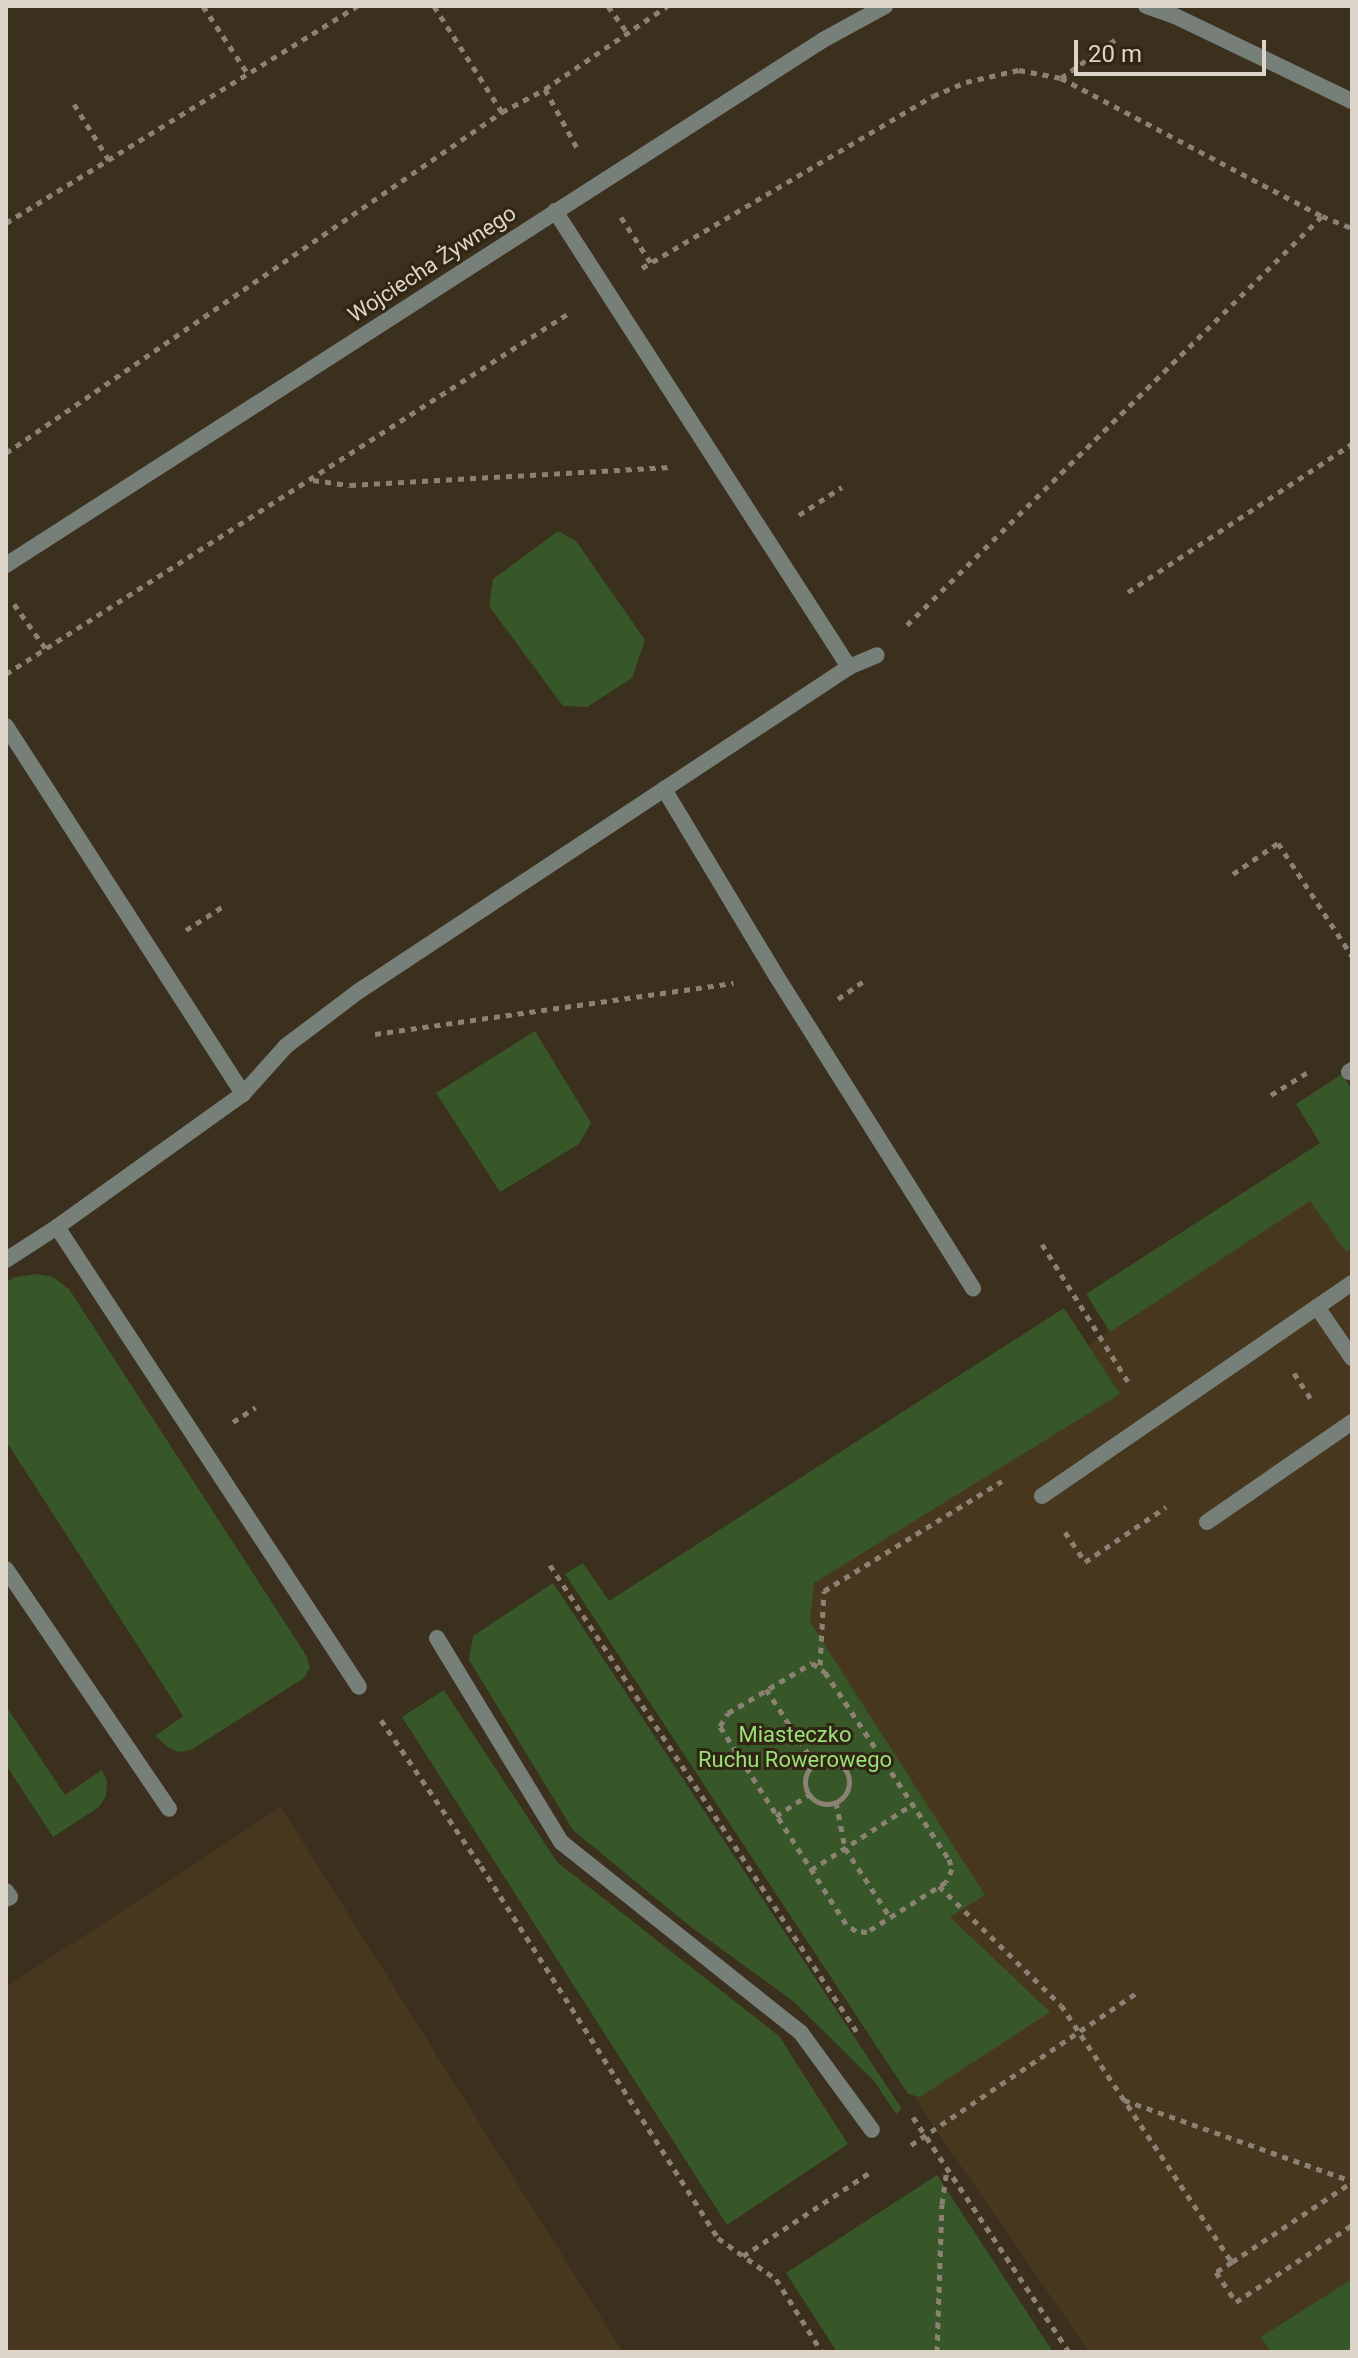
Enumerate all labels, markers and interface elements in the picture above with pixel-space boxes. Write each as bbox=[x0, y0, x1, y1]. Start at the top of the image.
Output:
scale bar bbox=[1078, 24, 1270, 74]
text: 20 m bbox=[1088, 40, 1142, 68]
street label: Wojciecha Żywnego bbox=[343, 200, 521, 328]
park label: Miasteczko Ruchu Rowerowego bbox=[698, 1721, 892, 1772]

